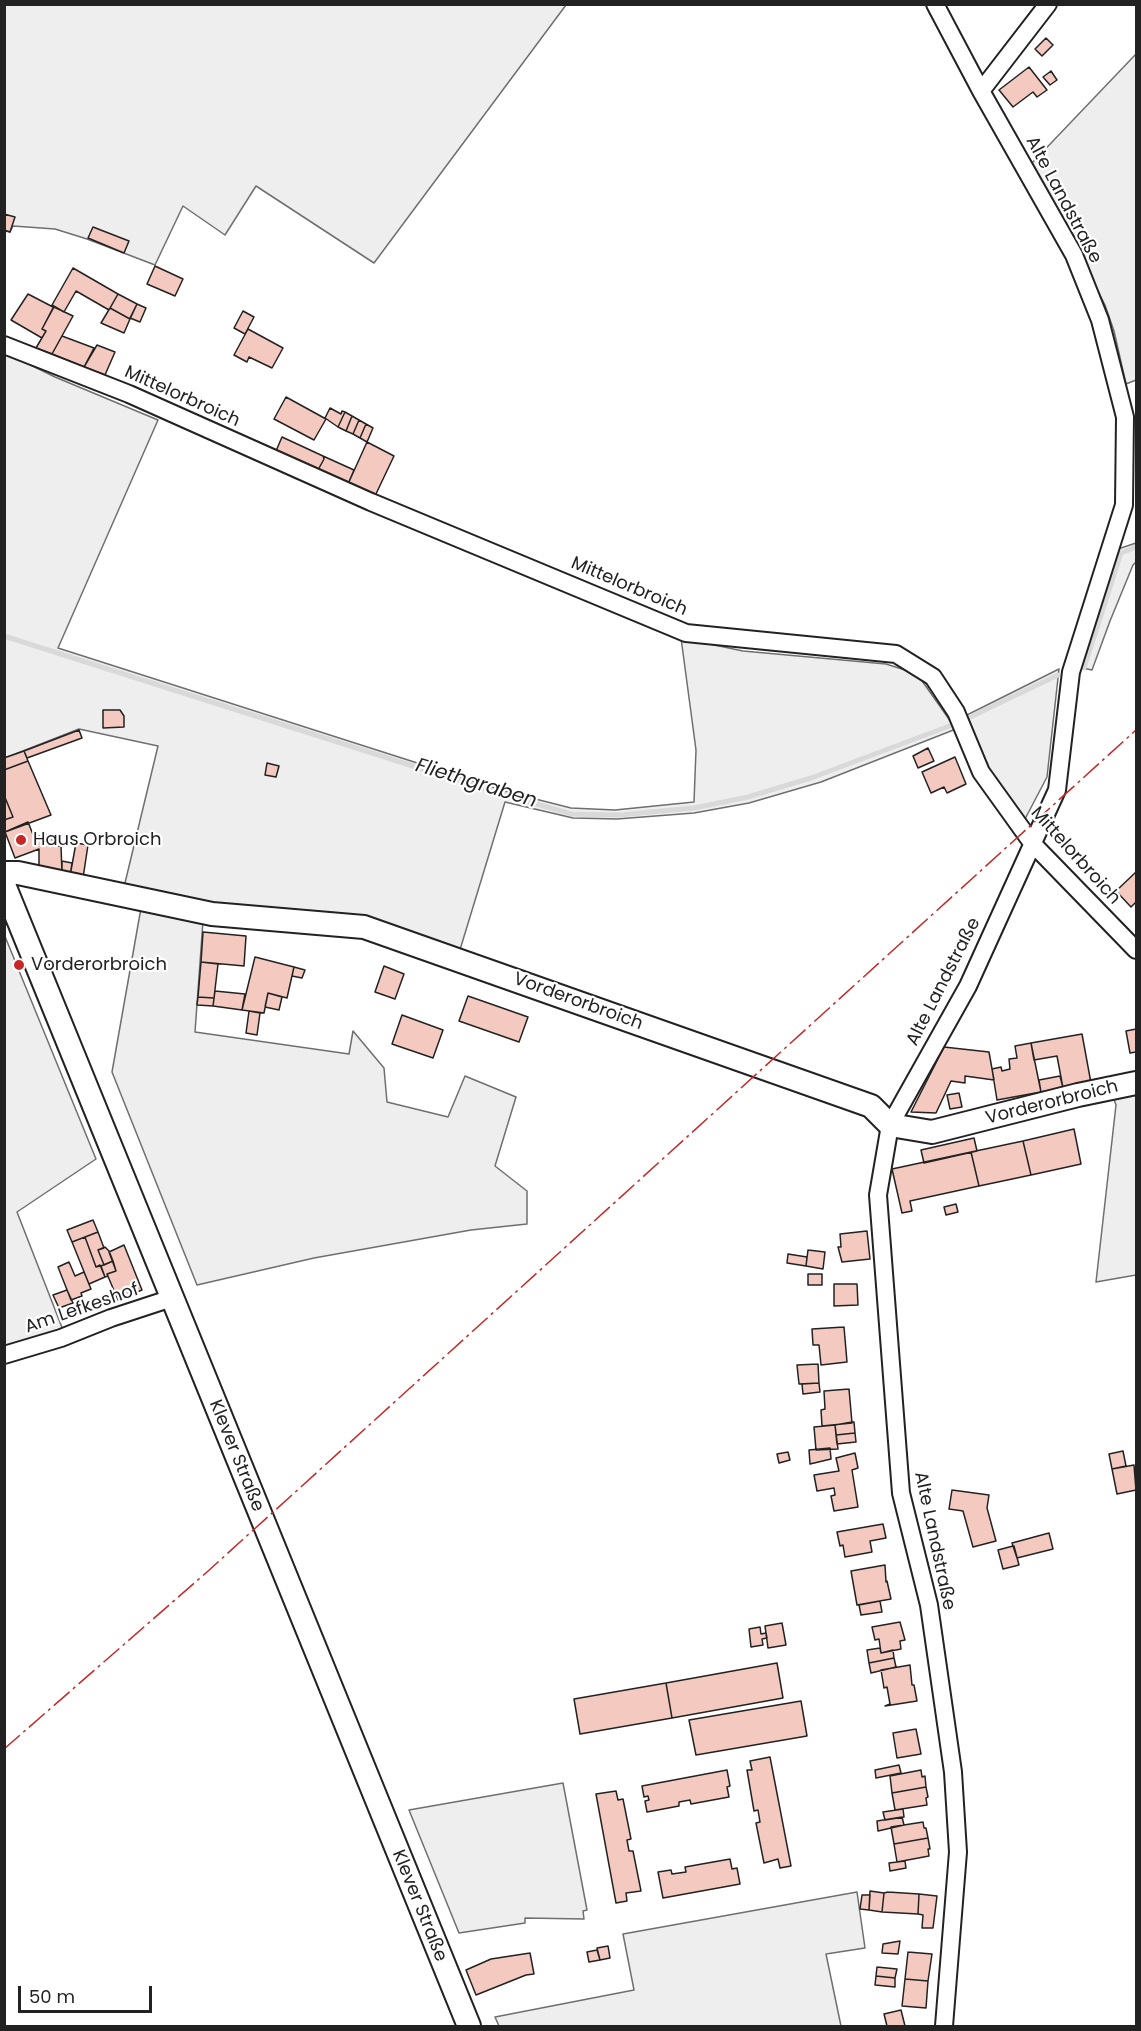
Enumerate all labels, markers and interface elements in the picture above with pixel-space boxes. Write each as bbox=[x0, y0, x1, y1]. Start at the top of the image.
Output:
street label: Alte Landstraße bbox=[1020, 133, 1106, 267]
street label: Mittelorbroich bbox=[121, 362, 243, 432]
street label: Mittelorbroich bbox=[568, 553, 690, 621]
water label: Fliethgraben bbox=[412, 754, 540, 814]
street label: Mittelorbroich bbox=[1025, 803, 1125, 909]
place label: Haus Orbroich bbox=[33, 829, 161, 851]
marker: Haus Orbroich bbox=[14, 833, 28, 847]
street label: Alte Landstraße bbox=[902, 914, 986, 1050]
place label: Vorderorbroich bbox=[31, 954, 167, 976]
marker: Vorderorbroich bbox=[12, 958, 26, 972]
street label: Vorderorbroich bbox=[510, 969, 646, 1035]
street label: Vorderorbroich bbox=[983, 1076, 1121, 1130]
street label: Am Lefkeshof bbox=[22, 1279, 142, 1339]
street label: Klever Straße bbox=[204, 1397, 268, 1515]
street label: Alte Landstraße bbox=[909, 1470, 959, 1612]
street label: Klever Straße bbox=[387, 1847, 451, 1965]
scale bar bbox=[21, 1974, 154, 2012]
text: 50 m bbox=[29, 1984, 75, 2009]

